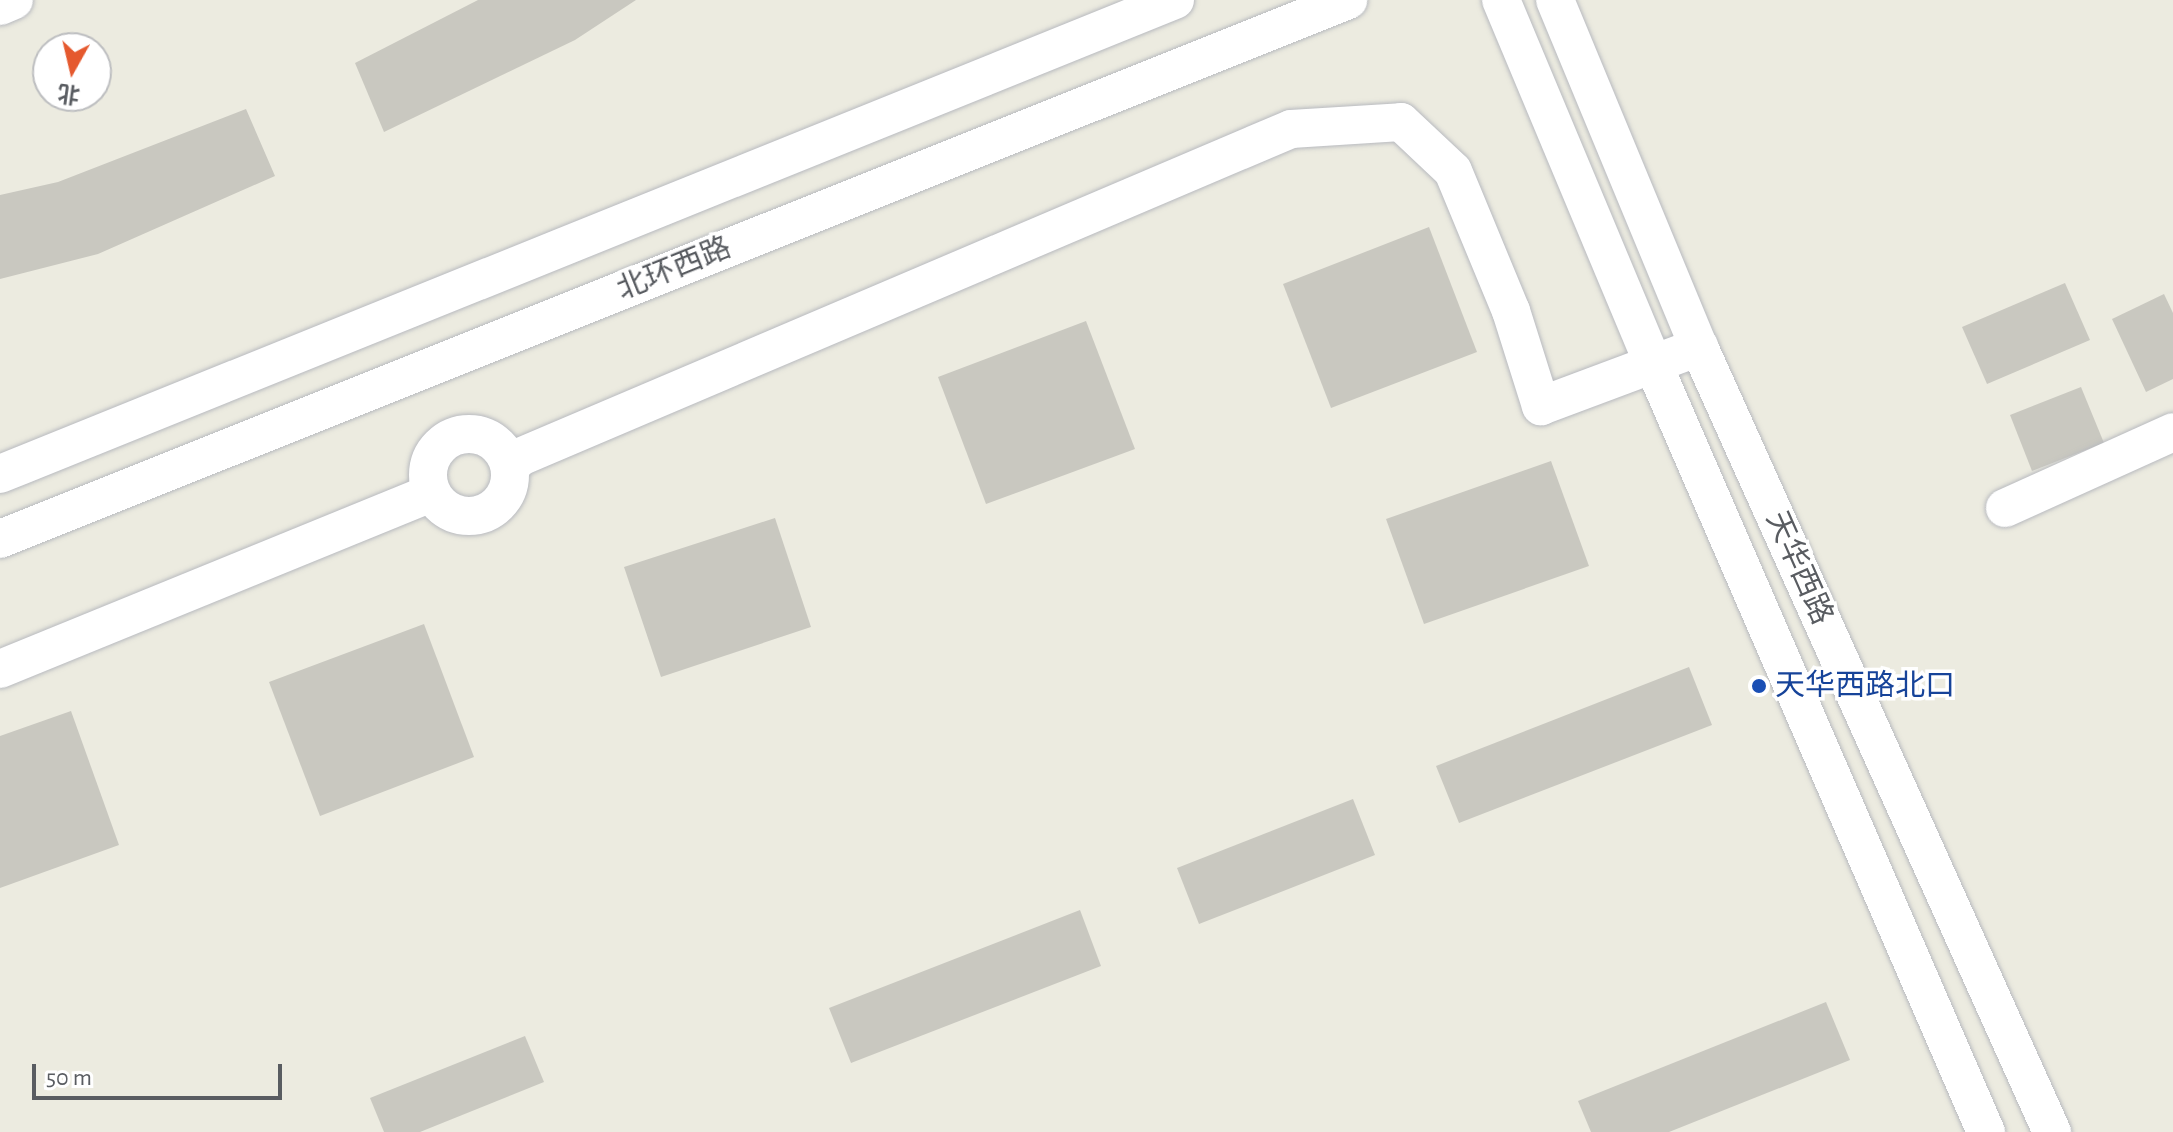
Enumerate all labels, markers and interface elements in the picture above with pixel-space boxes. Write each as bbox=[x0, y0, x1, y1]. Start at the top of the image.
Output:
north arrow bbox=[32, 32, 112, 112]
text: 北 bbox=[57, 81, 81, 106]
street label: 北环西路 bbox=[612, 230, 736, 308]
street label: 天华西路 bbox=[1758, 506, 1840, 630]
place label: 天华西路北口 bbox=[1775, 668, 1955, 704]
marker: 天华西路北口 bbox=[1750, 677, 1768, 695]
scale bar bbox=[36, 1048, 286, 1098]
text: 50 m bbox=[46, 1066, 92, 1090]

